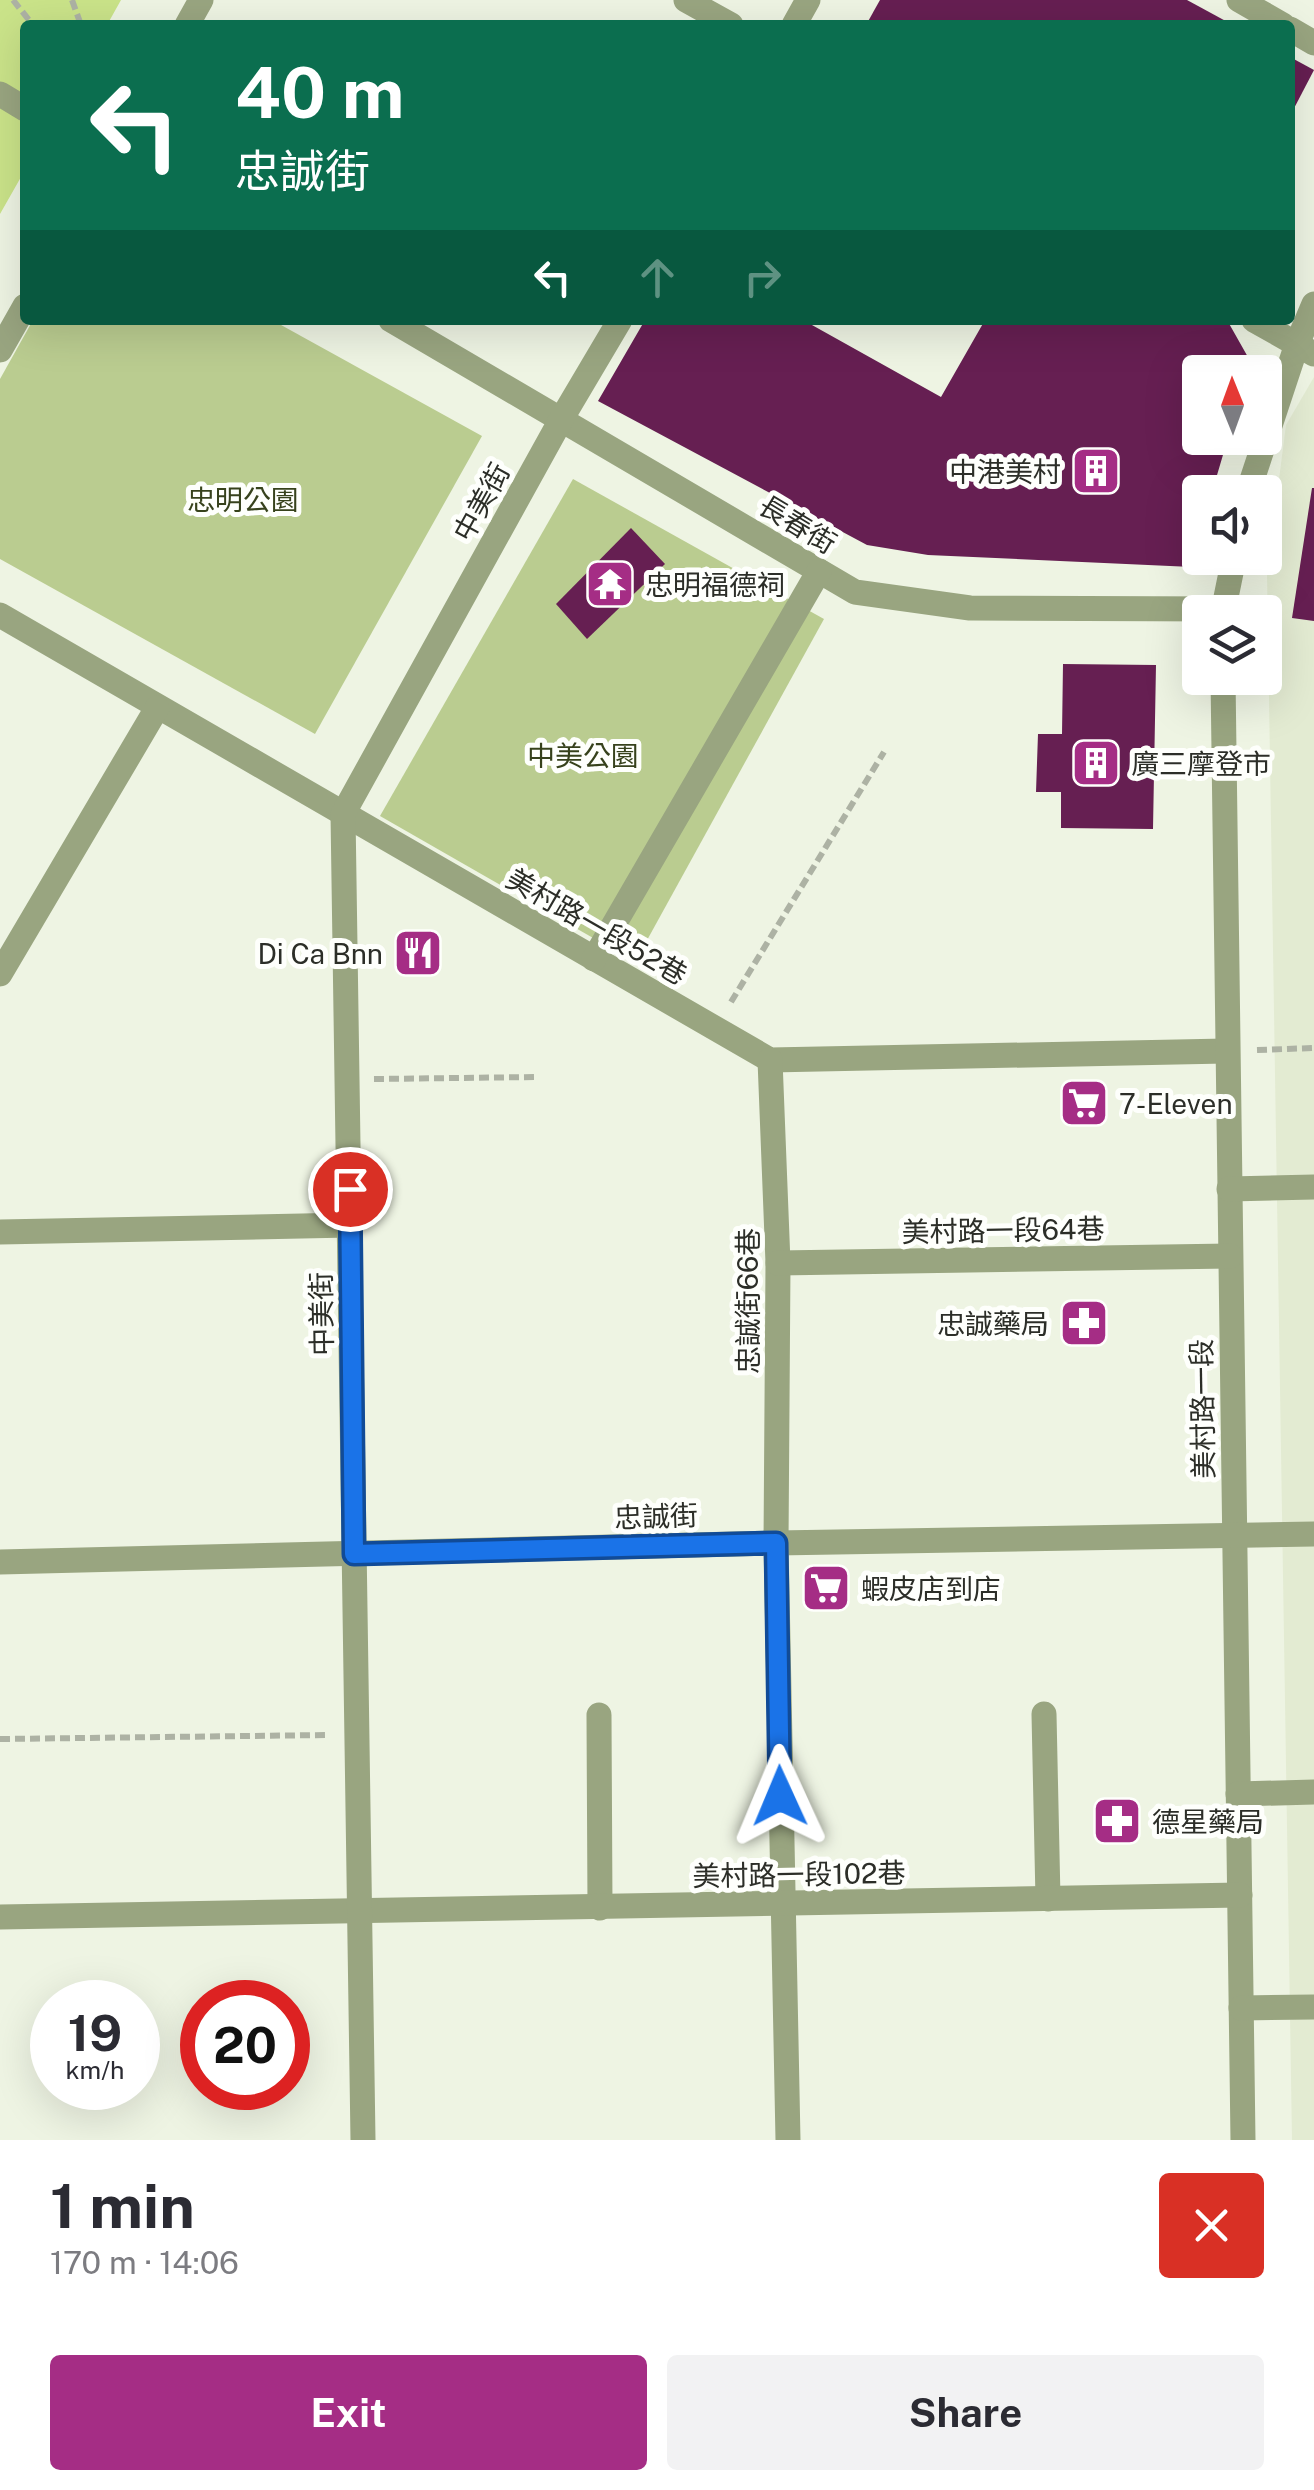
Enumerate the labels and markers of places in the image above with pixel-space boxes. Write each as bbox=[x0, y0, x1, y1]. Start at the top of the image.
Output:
building icon: 中港美村 bbox=[1070, 445, 1122, 497]
place label: 中港美村 bbox=[949, 455, 1061, 488]
temple icon: 忠明福德祠 bbox=[584, 558, 636, 610]
place label: 忠明福德祠 bbox=[645, 568, 785, 601]
building icon: 廣三摩登市 bbox=[1070, 737, 1122, 789]
place label: 廣三摩登市 bbox=[1131, 747, 1271, 780]
restaurant icon: Di Ca Bnn bbox=[392, 927, 444, 979]
place label: Di Ca Bnn bbox=[257, 937, 383, 970]
supermarket icon: 7-Eleven bbox=[1058, 1077, 1110, 1129]
place label: 7-Eleven bbox=[1119, 1087, 1233, 1120]
pin bbox=[308, 1147, 393, 1232]
pharmacy icon: 忠誠藥局 bbox=[1058, 1297, 1110, 1349]
place label: 忠誠藥局 bbox=[937, 1307, 1049, 1340]
supermarket icon: 蝦皮店到店 bbox=[800, 1562, 852, 1614]
place label: 蝦皮店到店 bbox=[861, 1572, 1001, 1605]
pharmacy icon: 德星藥局 bbox=[1091, 1795, 1143, 1847]
place label: 德星藥局 bbox=[1152, 1805, 1264, 1838]

